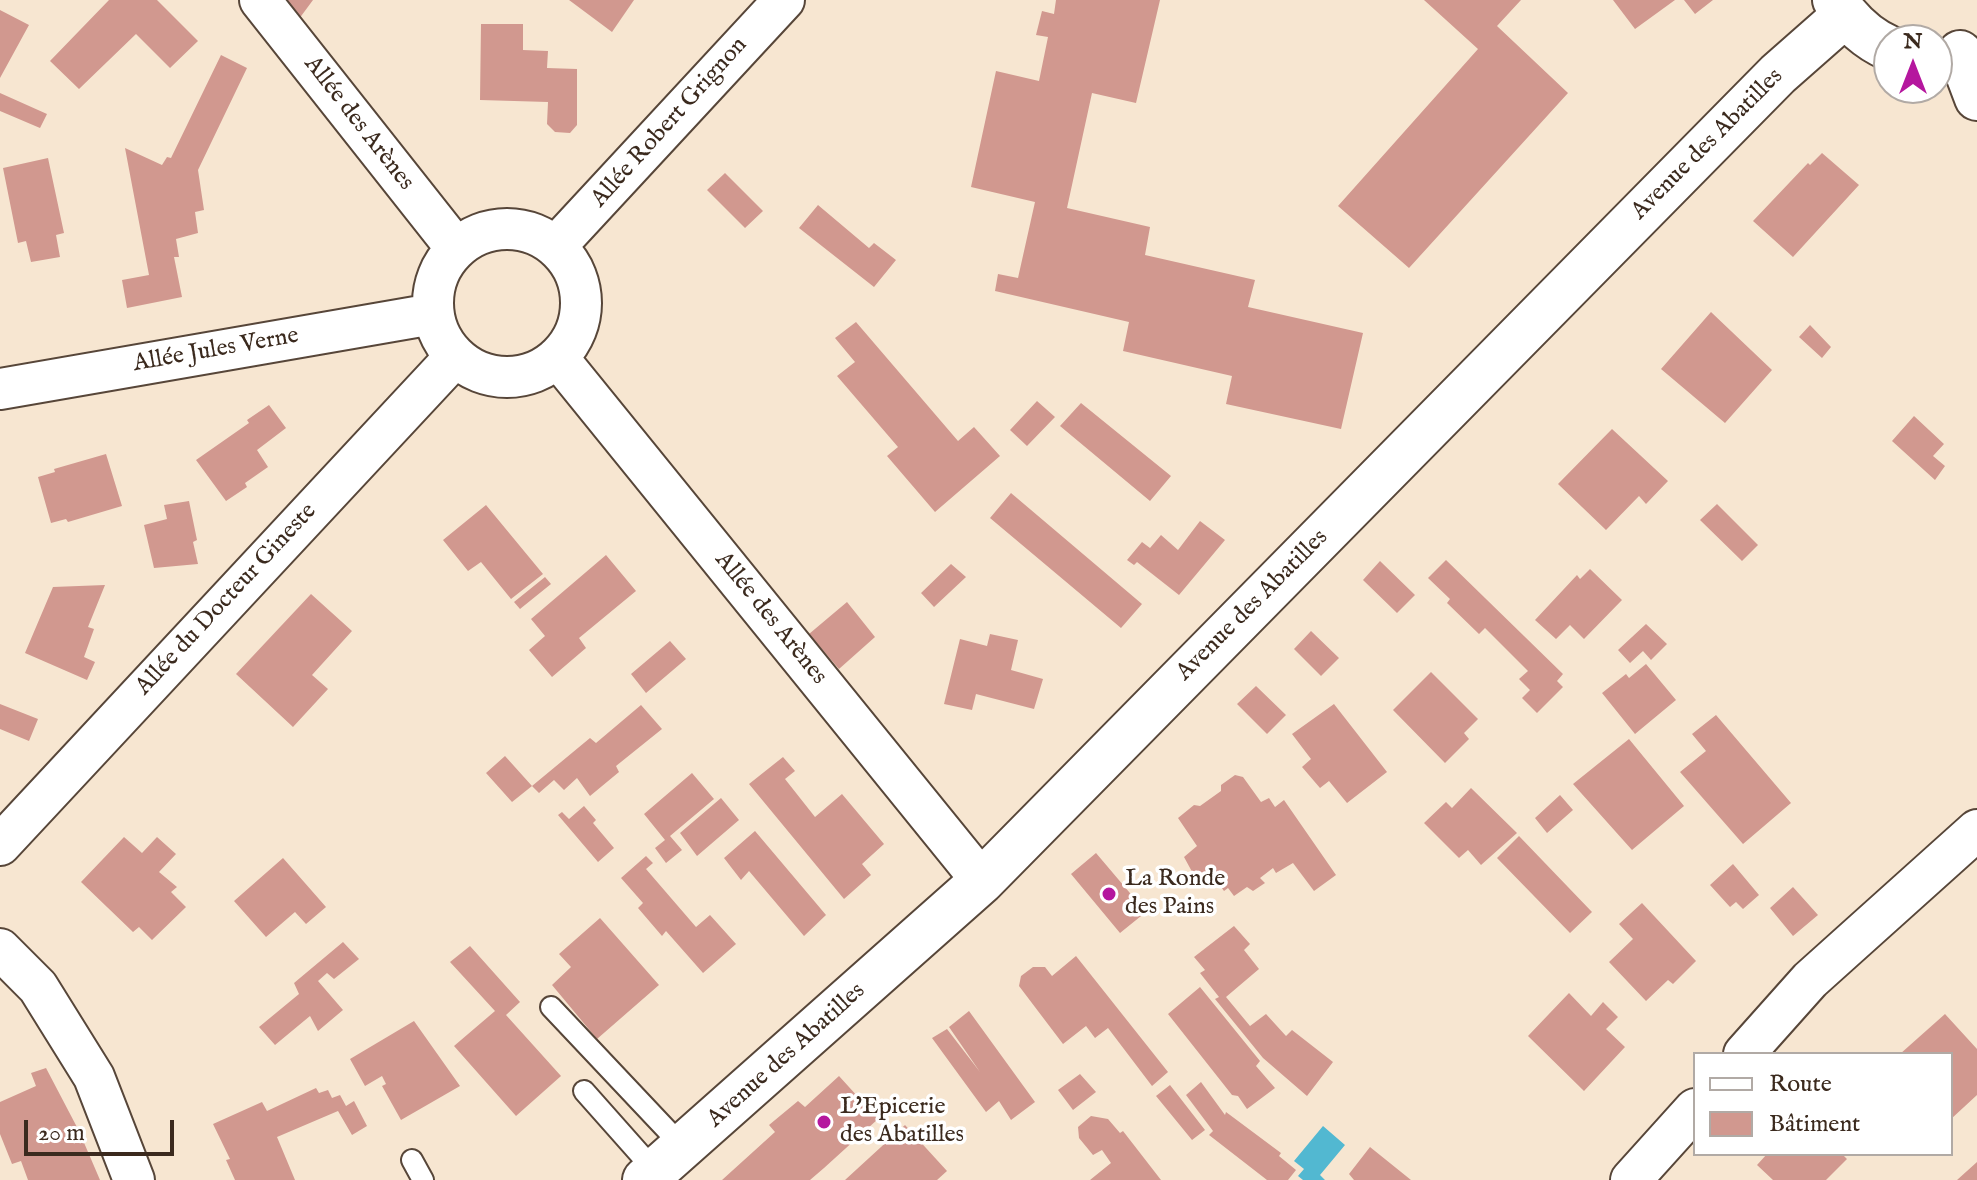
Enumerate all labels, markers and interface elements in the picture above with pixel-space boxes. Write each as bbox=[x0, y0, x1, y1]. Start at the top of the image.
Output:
north arrow bbox=[1873, 24, 1953, 104]
text: N bbox=[1903, 28, 1923, 56]
street label: Allée Robert Grignon bbox=[586, 32, 754, 214]
street label: Allée des Arènes bbox=[297, 51, 419, 197]
street label: Avenue des Abatilles bbox=[1626, 63, 1790, 227]
street label: Allée Jules Verne bbox=[131, 322, 301, 380]
street label: Allée du Docteur Gineste bbox=[130, 498, 324, 702]
street label: Avenue des Abatilles bbox=[1171, 524, 1335, 688]
street label: Allée des Arènes bbox=[708, 547, 832, 691]
place label: La Ronde des Pains bbox=[1125, 866, 1225, 922]
marker: La Ronde des Pains bbox=[1100, 885, 1118, 903]
street label: Avenue des Abatilles bbox=[702, 978, 872, 1134]
legend bbox=[1693, 1052, 1953, 1156]
text: Route bbox=[1769, 1069, 1832, 1100]
place label: L'Epicerie des Abatilles bbox=[840, 1094, 964, 1150]
scale bar bbox=[28, 1104, 178, 1154]
text: Bâtiment bbox=[1769, 1109, 1860, 1140]
marker: L'Epicerie des Abatilles bbox=[815, 1113, 833, 1131]
text: 20 m bbox=[38, 1118, 85, 1149]

